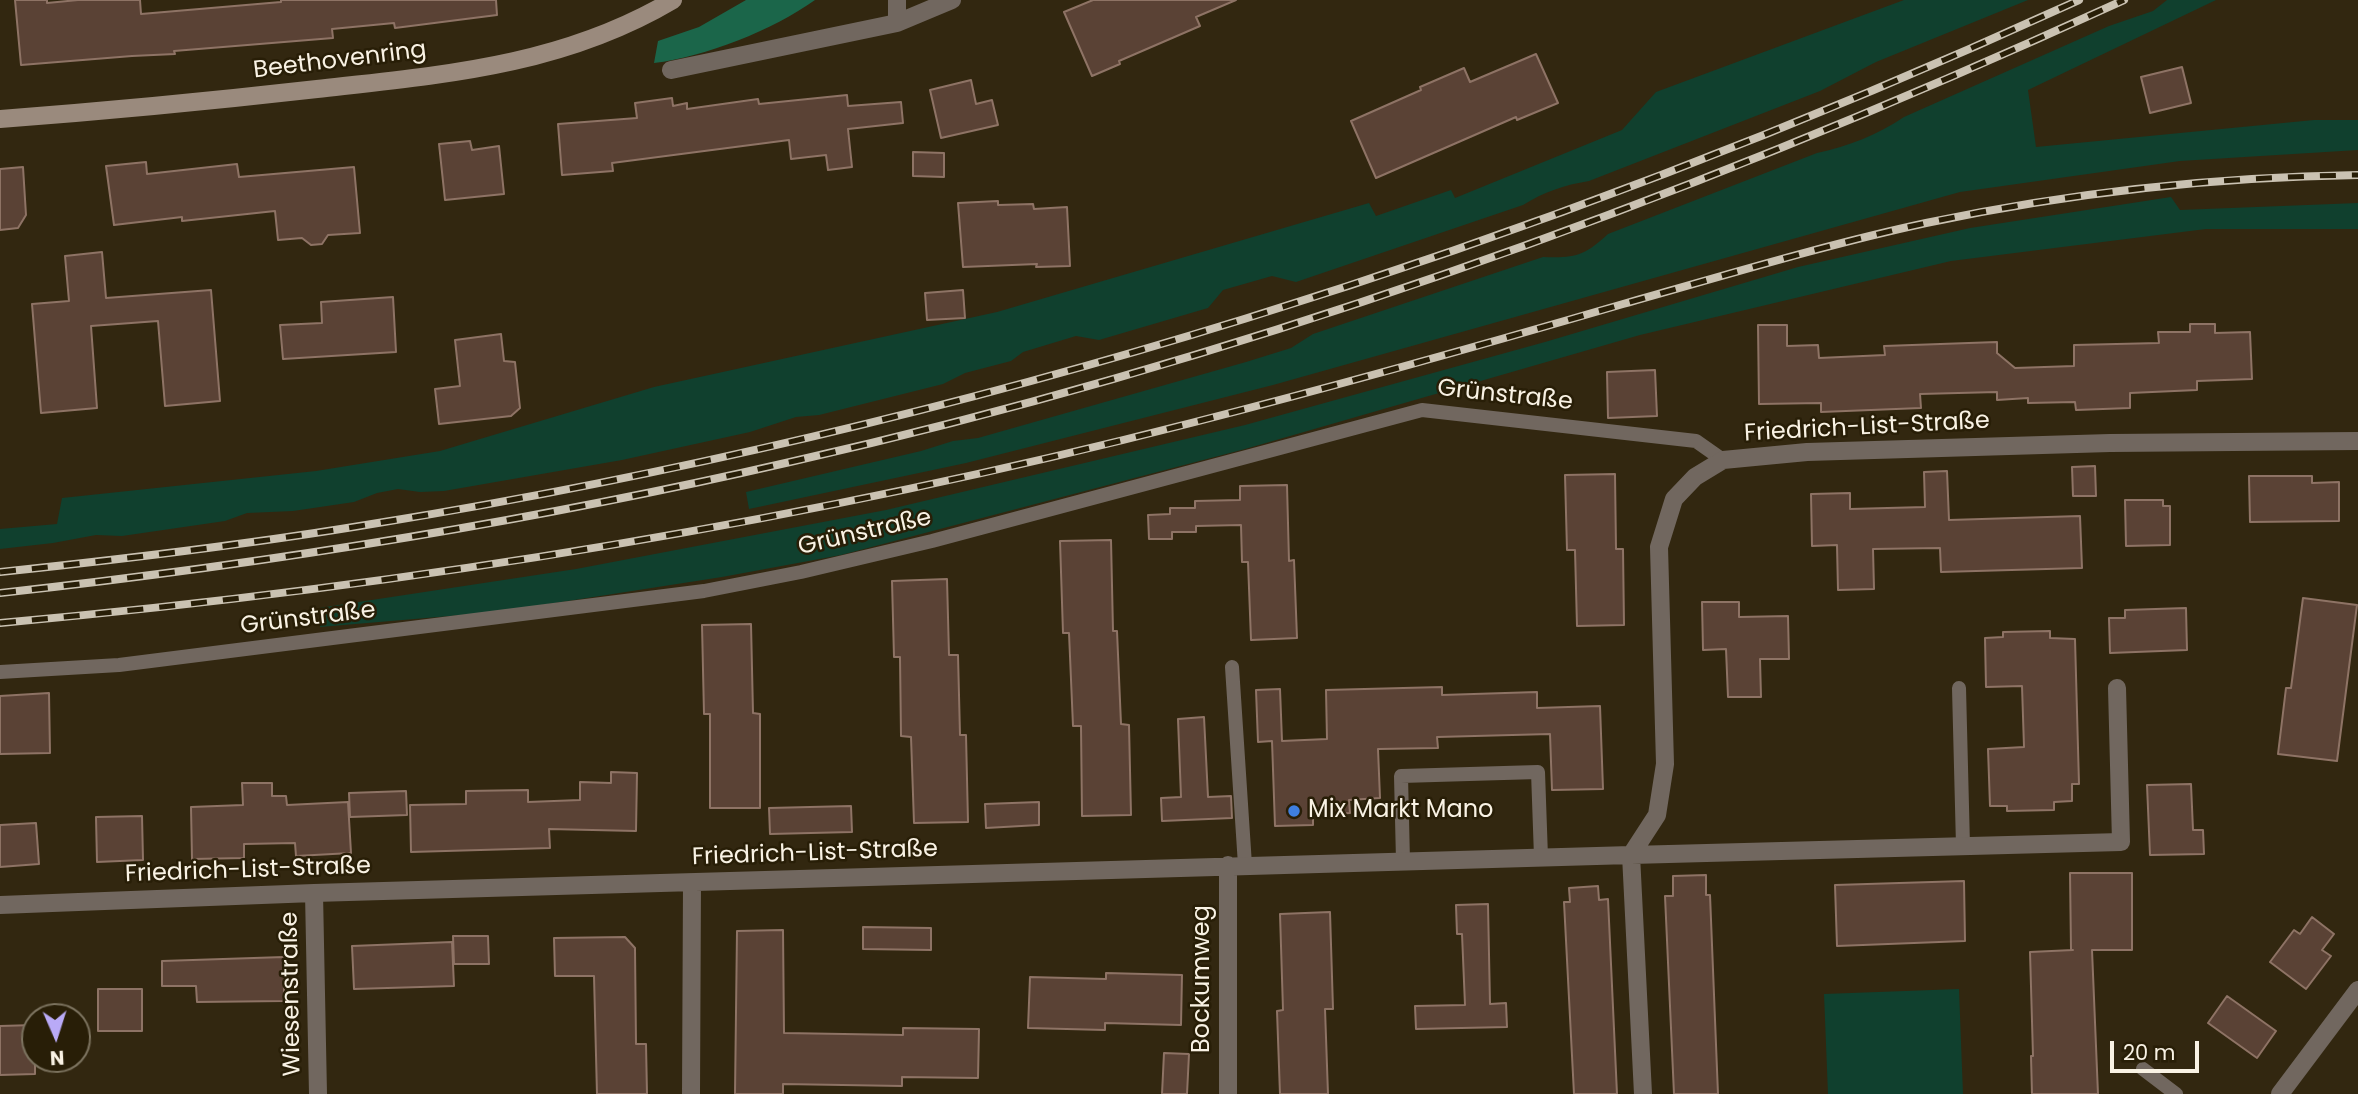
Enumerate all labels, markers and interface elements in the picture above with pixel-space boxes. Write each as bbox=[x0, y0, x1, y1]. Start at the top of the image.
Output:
street label: Beethovenring bbox=[252, 36, 428, 86]
street label: Grünstraße bbox=[1436, 375, 1574, 417]
street label: Friedrich-List-Straße bbox=[1743, 407, 1991, 449]
street label: Grünstraße bbox=[795, 504, 935, 562]
street label: Grünstraße bbox=[239, 596, 377, 642]
place label: Mix Markt Mano bbox=[1308, 797, 1493, 825]
marker: Mix Markt Mano bbox=[1286, 803, 1302, 819]
street label: Friedrich-List-Straße bbox=[692, 835, 938, 873]
street label: Friedrich-List-Straße bbox=[125, 852, 371, 890]
street label: Bockumweg bbox=[1189, 905, 1217, 1053]
street label: Wiesenstraße bbox=[276, 911, 308, 1077]
north arrow bbox=[21, 1003, 91, 1073]
scale bar bbox=[2113, 1028, 2202, 1072]
text: 20 m bbox=[2123, 1038, 2176, 1067]
text: N bbox=[49, 1044, 65, 1071]

